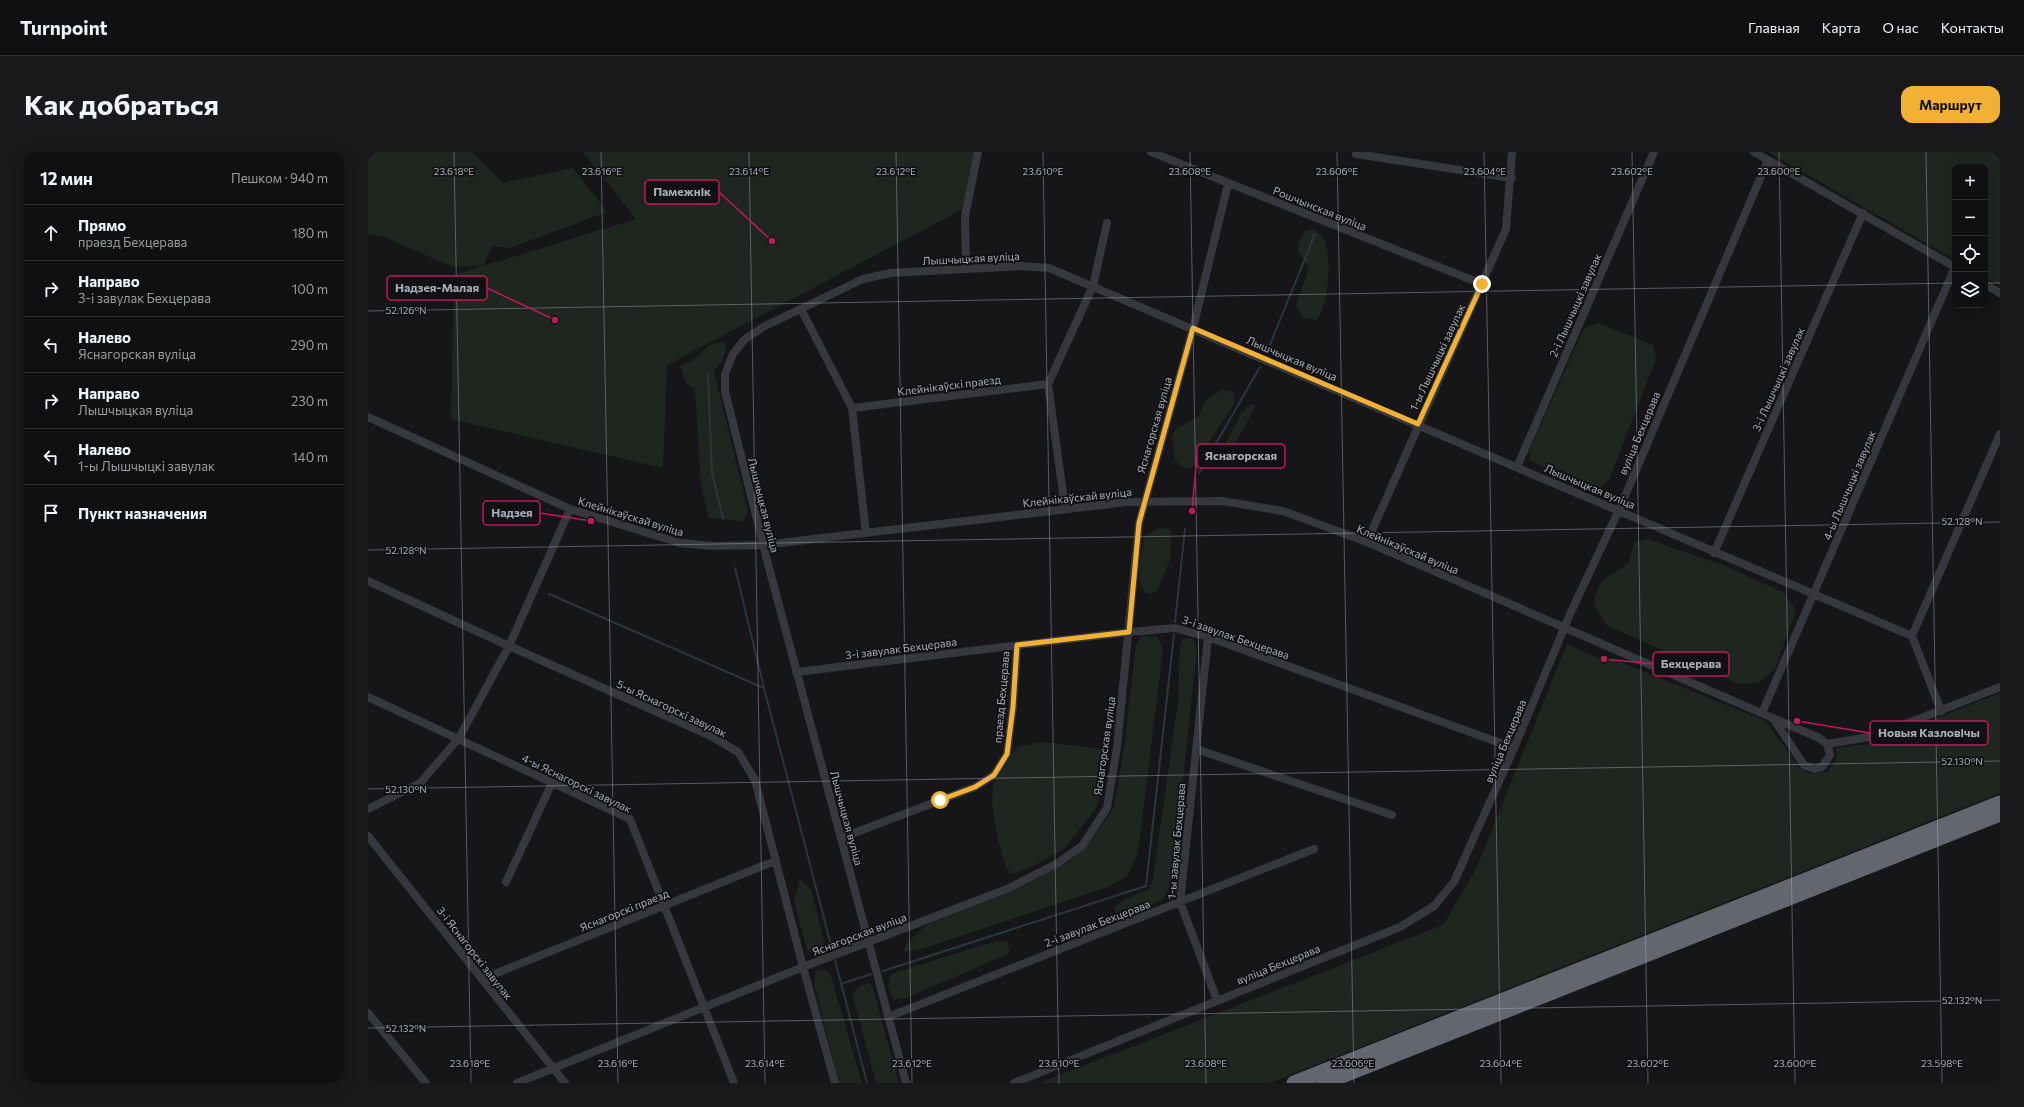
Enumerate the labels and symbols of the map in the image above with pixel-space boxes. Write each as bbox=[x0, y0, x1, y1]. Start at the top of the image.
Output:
text: 23.618°E bbox=[434, 165, 474, 177]
text: 23.616°E bbox=[582, 165, 622, 177]
text: 23.614°E bbox=[729, 165, 769, 177]
text: 23.612°E bbox=[876, 165, 916, 177]
text: 23.610°E bbox=[1023, 165, 1063, 177]
text: 23.608°E bbox=[1169, 165, 1211, 177]
text: 23.606°E bbox=[1316, 165, 1358, 177]
text: 23.604°E bbox=[1464, 165, 1506, 177]
text: 23.602°E bbox=[1611, 165, 1653, 177]
text: 23.600°E bbox=[1757, 165, 1801, 177]
callout: Памежнік bbox=[645, 180, 719, 204]
street label: Рошчынская вуліца bbox=[1271, 183, 1369, 233]
text: Памежнік bbox=[653, 184, 711, 198]
street label: Лышчыцкая вуліца bbox=[922, 249, 1020, 267]
street label: 2-і Лышчыцкі завулак bbox=[1546, 251, 1604, 359]
route end bbox=[1473, 275, 1491, 293]
callout: Надзея-Малая bbox=[387, 276, 487, 300]
text: Надзея-Малая bbox=[395, 280, 479, 294]
street label: 1-ы Лышчыцкі завулак bbox=[1407, 302, 1467, 412]
text: 52.126°N bbox=[386, 304, 426, 316]
street label: 3-і Лышчыцкі завулак bbox=[1749, 325, 1807, 433]
street label: Лышчыцкая вуліца bbox=[1245, 333, 1339, 383]
street label: Клейнікаўскі праезд bbox=[897, 372, 1002, 398]
street label: Яснагорская вуліца bbox=[1134, 375, 1174, 475]
street label: вуліца Бехцерава bbox=[1616, 390, 1662, 476]
street label: 4-ы Лышчыцкі завулак bbox=[1820, 428, 1878, 542]
callout: Яснагорская bbox=[1197, 444, 1285, 468]
text: Яснагорская bbox=[1205, 448, 1277, 462]
street label: Лышчыцкая вуліца bbox=[746, 456, 782, 554]
street label: Лышчыцкая вуліца bbox=[1543, 461, 1637, 511]
street label: Клейнікаўскай вуліца bbox=[1022, 485, 1132, 509]
street label: Клейнікаўскай вуліца bbox=[577, 494, 685, 538]
callout: Надзея bbox=[483, 501, 540, 525]
text: Надзея bbox=[491, 505, 533, 519]
text: 52.128°N bbox=[1942, 515, 1982, 527]
street label: Клейнікаўскай вуліца bbox=[1355, 522, 1461, 576]
text: 52.128°N bbox=[386, 544, 426, 556]
street label: 3-і завулак Бехцерава bbox=[1181, 613, 1291, 661]
street label: 3-і завулак Бехцерава bbox=[844, 635, 958, 661]
street label: праезд Бехцерава bbox=[990, 650, 1012, 744]
callout: Бехцерава bbox=[1653, 652, 1729, 676]
text: Бехцерава bbox=[1661, 656, 1721, 670]
street label: 5-ы Яснагорскі завулак bbox=[615, 677, 729, 739]
street label: Яснагорская вуліца bbox=[1091, 696, 1117, 796]
street label: вуліца Бехцерава bbox=[1482, 698, 1528, 784]
callout: Новыя Казловічы bbox=[1870, 721, 1988, 745]
text: Новыя Казловічы bbox=[1878, 725, 1980, 739]
street label: 4-ы Яснагорскі завулак bbox=[520, 751, 634, 815]
text: 52.130°N bbox=[1941, 755, 1983, 767]
street label: Лышчыцкая вуліца bbox=[828, 769, 866, 867]
text: 52.130°N bbox=[385, 783, 427, 795]
street label: 1-ы завулак Бехцерава bbox=[1164, 783, 1188, 899]
route start bbox=[931, 791, 949, 809]
street label: Яснагорскі праезд bbox=[578, 886, 671, 934]
street label: 2-і завулак Бехцерава bbox=[1042, 897, 1152, 949]
street label: 3-і Яснагорскі завулак bbox=[435, 904, 516, 1002]
street label: Яснагорская вуліца bbox=[810, 910, 908, 958]
street label: вуліца Бехцерава bbox=[1234, 941, 1322, 987]
text: 52.132°N bbox=[1942, 994, 1982, 1006]
text: 52.132°N bbox=[386, 1022, 426, 1034]
text: 23.618°E bbox=[450, 1057, 490, 1069]
text: 23.616°E bbox=[598, 1057, 638, 1069]
text: 23.614°E bbox=[745, 1057, 785, 1069]
text: 23.612°E bbox=[892, 1057, 932, 1069]
text: 23.610°E bbox=[1039, 1057, 1079, 1069]
text: 23.608°E bbox=[1185, 1057, 1227, 1069]
text: 23.606°E bbox=[1332, 1057, 1374, 1069]
text: 23.604°E bbox=[1480, 1057, 1522, 1069]
text: 23.602°E bbox=[1627, 1057, 1669, 1069]
text: 23.600°E bbox=[1773, 1057, 1817, 1069]
text: 23.598°E bbox=[1921, 1057, 1963, 1069]

